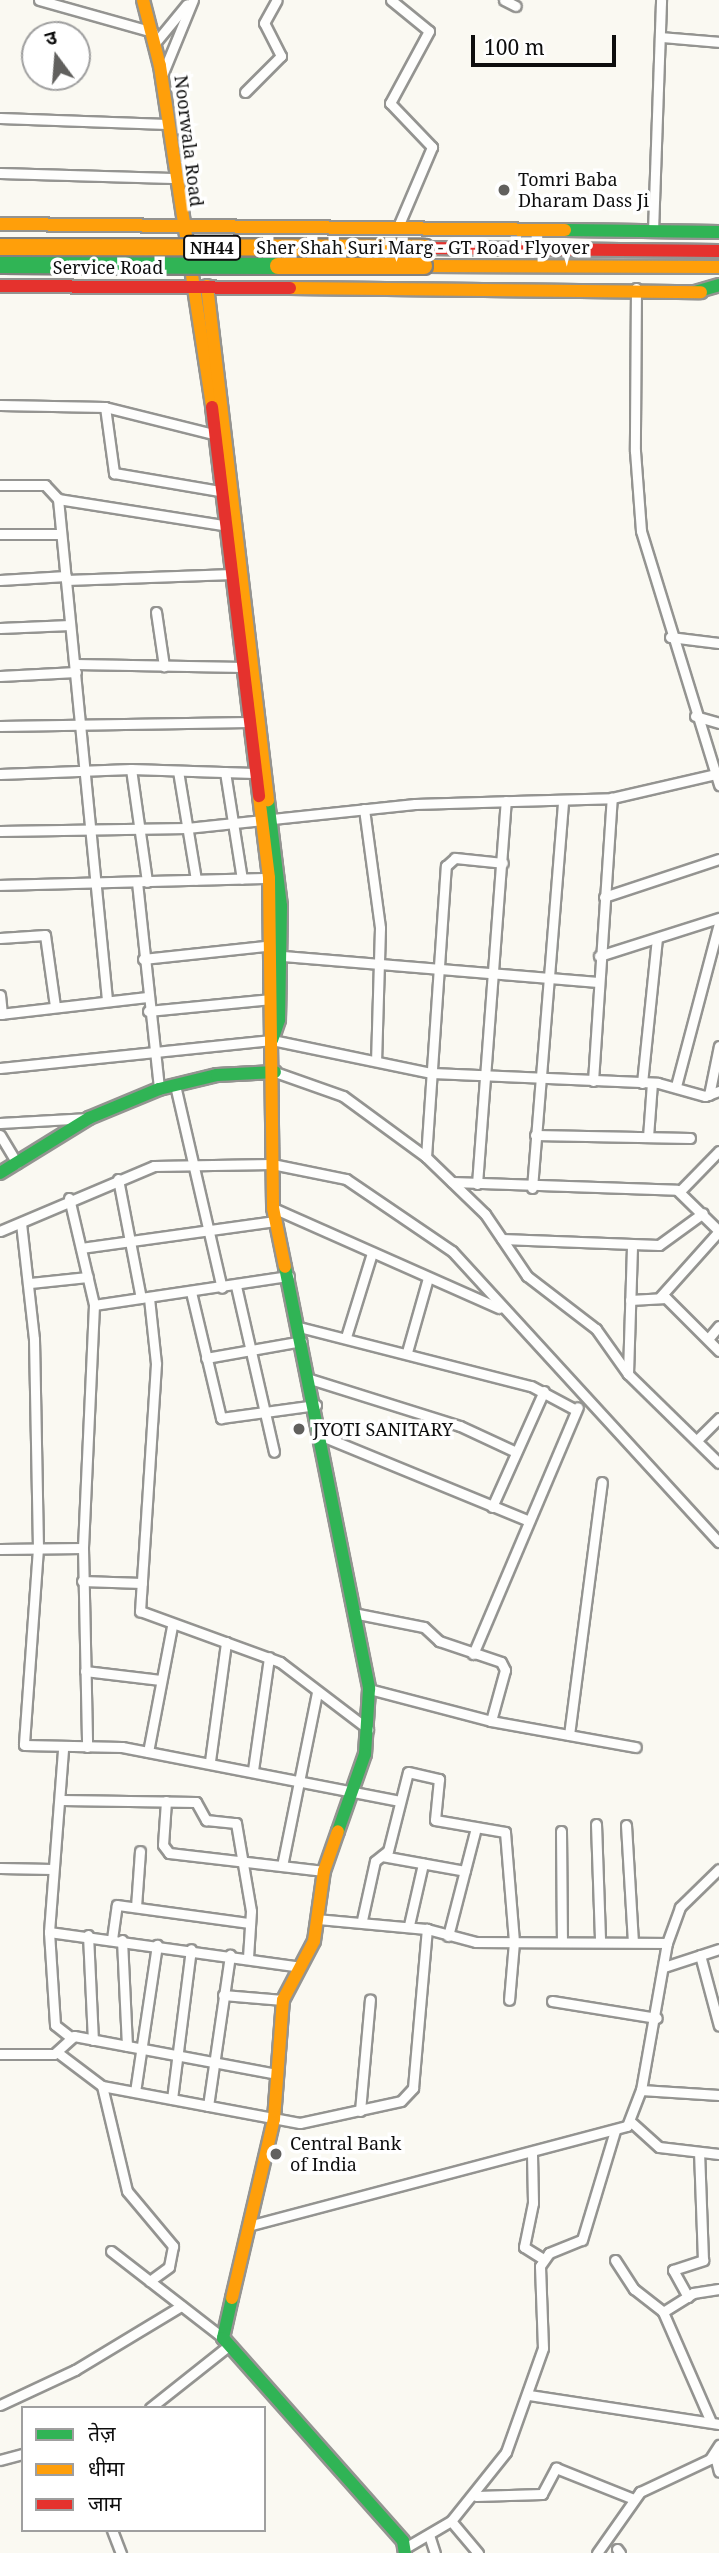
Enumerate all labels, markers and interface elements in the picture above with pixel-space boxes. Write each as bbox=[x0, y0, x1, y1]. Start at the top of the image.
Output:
north arrow bbox=[21, 21, 91, 91]
scale bar bbox=[474, 21, 619, 65]
text: उ bbox=[42, 24, 60, 52]
text: 100 m bbox=[484, 33, 545, 61]
street label: Noorwala Road bbox=[170, 74, 208, 208]
place label: Tomri Baba Dharam Dass Ji bbox=[518, 169, 649, 212]
marker: Tomri Baba Dharam Dass Ji bbox=[496, 182, 512, 198]
road number: NH44 bbox=[182, 236, 242, 260]
street label: Sher Shah Suri Marg - GT Road Flyover bbox=[256, 236, 590, 258]
street label: Service Road bbox=[53, 256, 163, 278]
place label: JYOTI SANITARY bbox=[313, 1418, 453, 1440]
marker: JYOTI SANITARY bbox=[291, 1421, 307, 1437]
place label: Central Bank of India bbox=[290, 2133, 401, 2176]
marker: Central Bank of India bbox=[268, 2146, 284, 2162]
legend bbox=[21, 2406, 266, 2532]
text: तेज़ bbox=[88, 2419, 116, 2447]
text: धीमा bbox=[88, 2454, 124, 2482]
text: जाम bbox=[88, 2489, 122, 2517]

